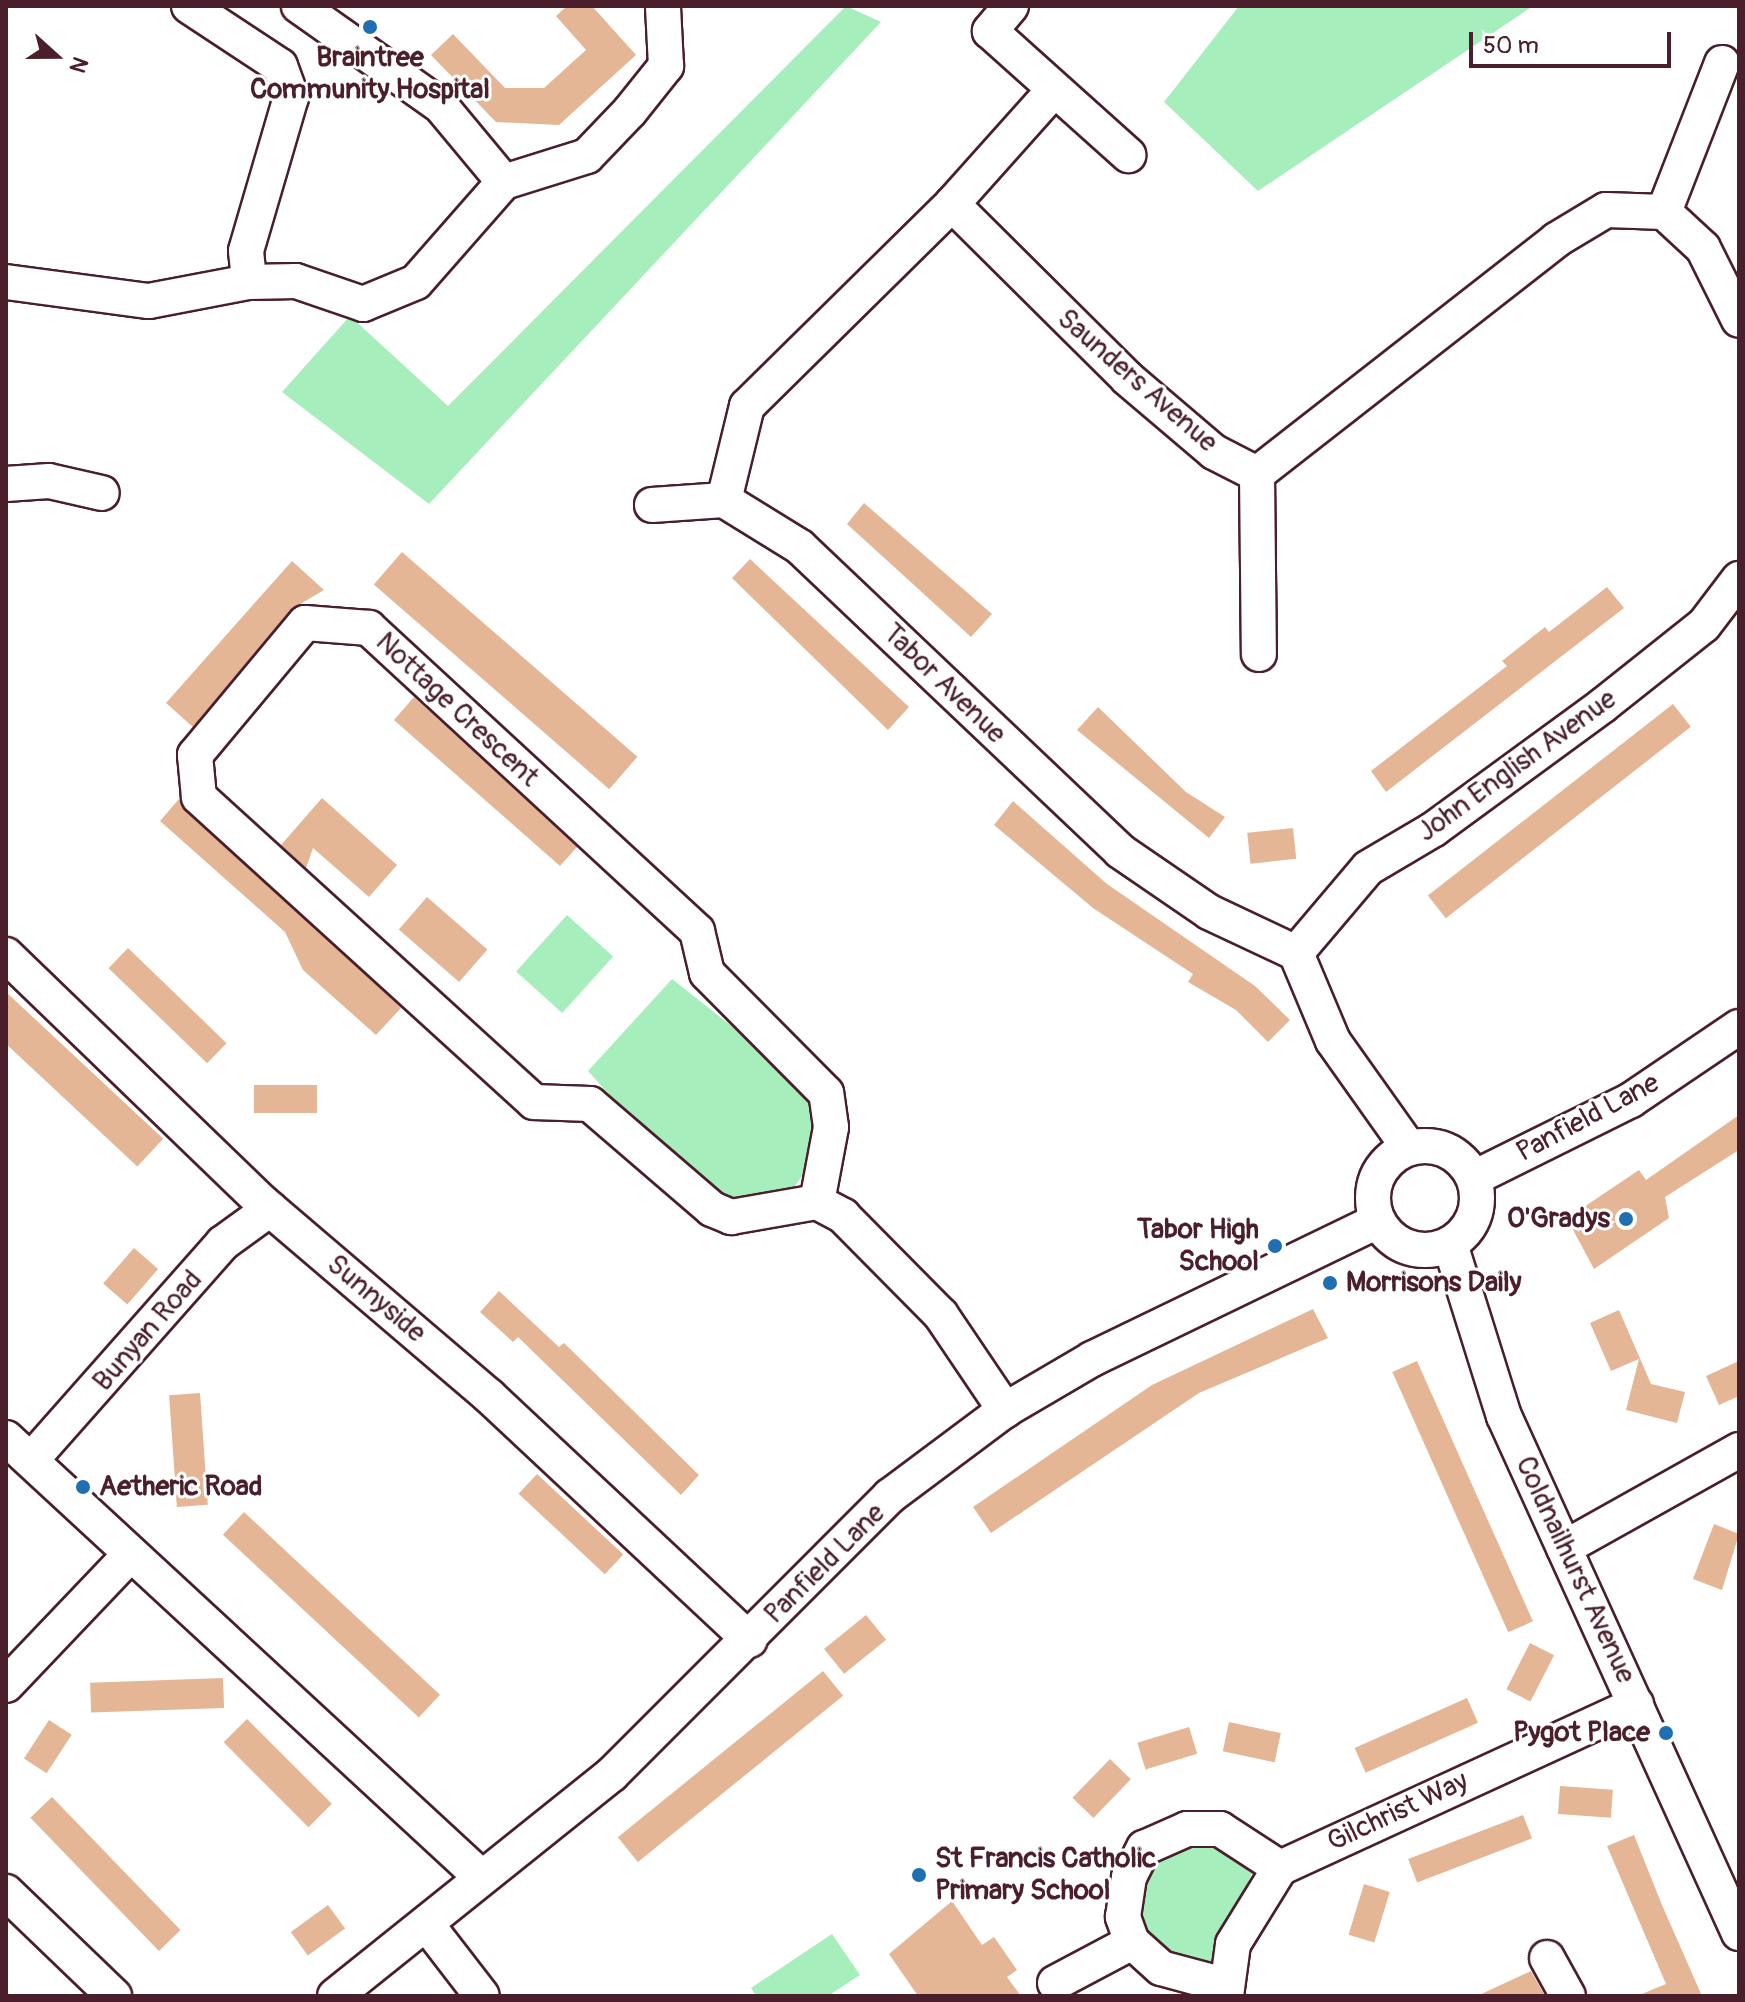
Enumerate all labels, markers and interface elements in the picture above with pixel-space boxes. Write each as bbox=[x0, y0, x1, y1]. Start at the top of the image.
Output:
north arrow bbox=[16, 16, 96, 96]
marker: Braintree Community Hospital bbox=[359, 16, 381, 38]
scale bar bbox=[1473, 16, 1675, 66]
text: 50 m bbox=[1483, 31, 1539, 60]
place label: Braintree Community Hospital bbox=[250, 41, 490, 107]
text: N bbox=[63, 53, 94, 77]
street label: Saunders Avenue bbox=[1050, 302, 1224, 460]
street label: Tabor Avenue bbox=[876, 617, 1012, 751]
street label: Nottage Crescent bbox=[368, 626, 546, 794]
street label: John English Avenue bbox=[1411, 683, 1623, 849]
street label: Panfield Lane bbox=[1511, 1066, 1665, 1170]
place label: O'Gradys bbox=[1507, 1202, 1610, 1236]
marker: O'Gradys bbox=[1617, 1210, 1635, 1228]
place label: Tabor High School bbox=[1137, 1213, 1259, 1279]
marker: Tabor High School bbox=[1266, 1237, 1284, 1255]
street label: Sunnyside bbox=[320, 1248, 432, 1350]
street label: Bunyan Road bbox=[86, 1264, 210, 1398]
place label: Morrisons Daily bbox=[1346, 1266, 1522, 1300]
marker: Morrisons Daily bbox=[1321, 1274, 1339, 1292]
street label: Coldnailhurst Avenue bbox=[1508, 1451, 1642, 1689]
place label: Aetheric Road bbox=[99, 1470, 262, 1504]
marker: Aetheric Road bbox=[74, 1478, 92, 1496]
street label: Panfield Lane bbox=[758, 1497, 892, 1631]
place label: Pygot Place bbox=[1513, 1716, 1650, 1750]
marker: Pygot Place bbox=[1657, 1724, 1675, 1742]
street label: Gilchrist Way bbox=[1322, 1765, 1474, 1859]
place label: St Francis Catholic Primary School bbox=[935, 1842, 1156, 1908]
marker: St Francis Catholic Primary School bbox=[910, 1866, 928, 1884]

